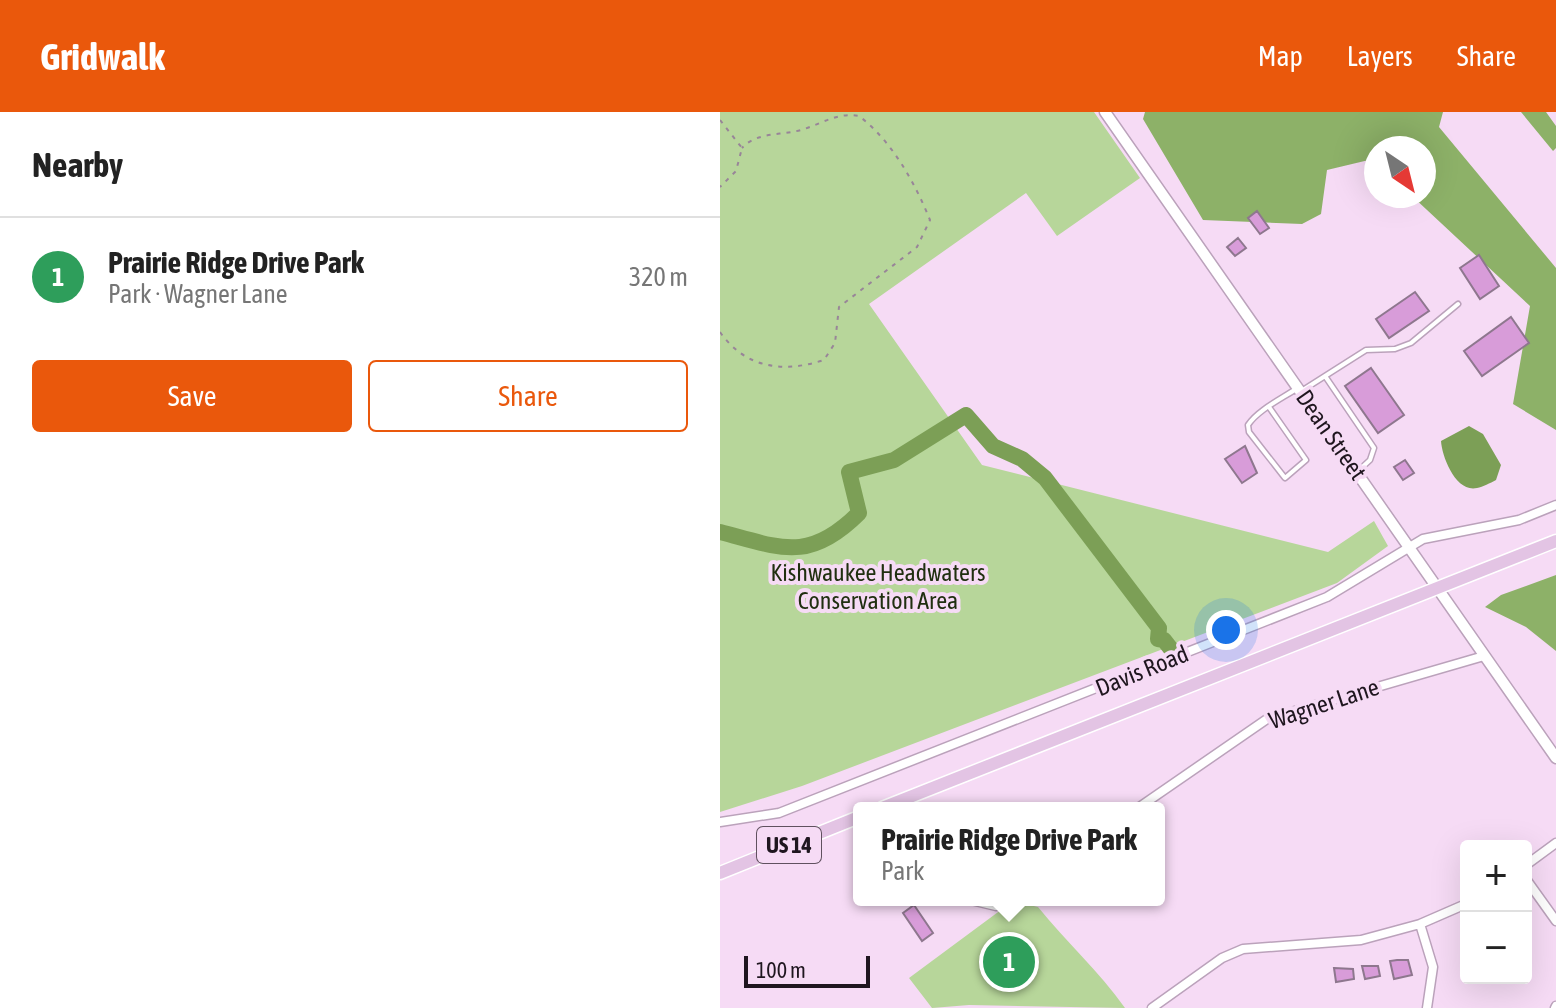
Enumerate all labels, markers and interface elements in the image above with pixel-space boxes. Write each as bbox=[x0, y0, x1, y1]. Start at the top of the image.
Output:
text: Gridwalk bbox=[40, 35, 165, 78]
text: Map bbox=[1258, 40, 1303, 72]
text: Layers bbox=[1347, 40, 1413, 72]
text: Share bbox=[1457, 40, 1516, 72]
north arrow bbox=[1364, 136, 1436, 208]
text: Nearby bbox=[32, 145, 123, 184]
text: Prairie Ridge Drive Park bbox=[108, 245, 364, 279]
text: 1 bbox=[52, 262, 64, 292]
text: 320 m bbox=[629, 262, 688, 292]
text: Park · Wagner Lane bbox=[108, 279, 288, 309]
button: Save bbox=[32, 360, 352, 432]
button: Share bbox=[368, 360, 688, 432]
street label: Dean Street bbox=[1291, 385, 1372, 485]
park label: Kishwaukee Headwaters Conservation Area bbox=[770, 559, 986, 614]
your location bbox=[1206, 610, 1246, 650]
street label: Davis Road bbox=[1092, 640, 1192, 701]
street label: Wagner Lane bbox=[1265, 673, 1382, 734]
popup bbox=[853, 802, 1165, 906]
text: Prairie Ridge Drive Park bbox=[881, 822, 1137, 856]
road number: US 14 bbox=[757, 827, 821, 863]
map controls bbox=[1460, 840, 1532, 984]
button: + bbox=[1460, 840, 1532, 912]
text: Park bbox=[881, 856, 924, 886]
button: − bbox=[1460, 912, 1532, 984]
pin: 1 bbox=[983, 932, 1035, 992]
scale bar bbox=[744, 952, 870, 988]
text: 100 m bbox=[756, 957, 806, 983]

